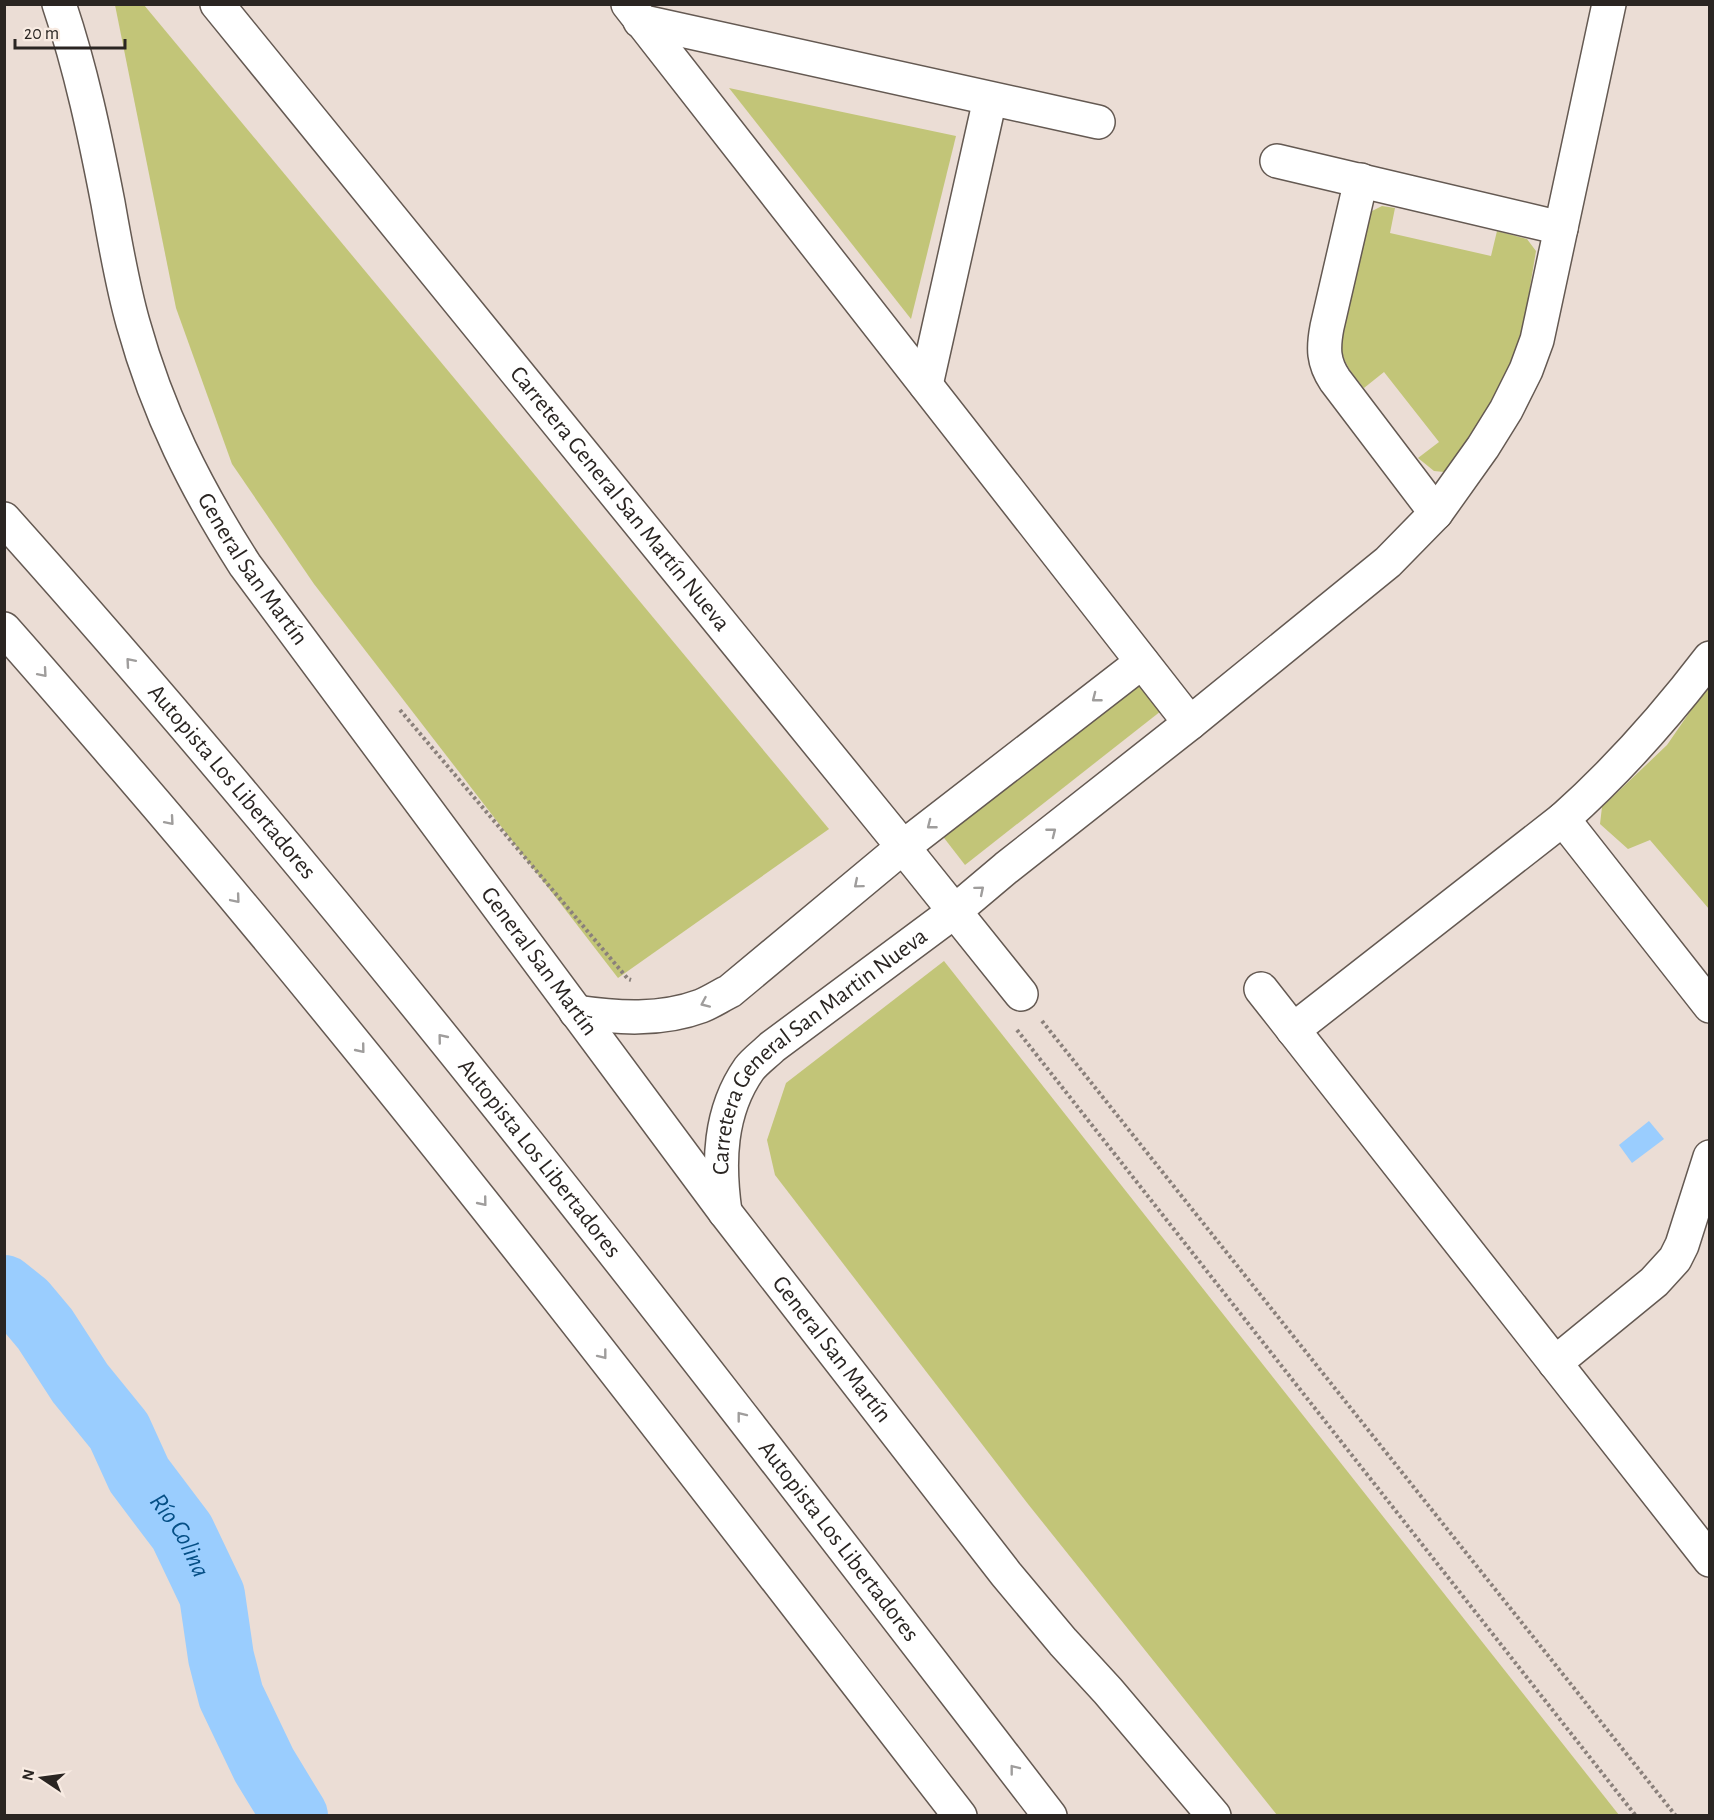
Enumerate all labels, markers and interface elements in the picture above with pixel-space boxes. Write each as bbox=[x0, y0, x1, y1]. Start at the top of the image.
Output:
scale bar bbox=[15, 12, 124, 50]
text: 20 m bbox=[24, 25, 59, 43]
street label: Carretera General San Martín Nueva bbox=[505, 362, 734, 636]
street label: General San Martín bbox=[193, 489, 312, 650]
one-way arrow bbox=[126, 658, 137, 669]
one-way arrow bbox=[36, 666, 47, 677]
street label: Autopista Los Libertadores bbox=[143, 680, 320, 884]
one-way arrow bbox=[1091, 691, 1102, 702]
one-way arrow bbox=[163, 814, 174, 825]
one-way arrow bbox=[926, 818, 937, 829]
one-way arrow bbox=[1045, 828, 1056, 839]
one-way arrow bbox=[854, 877, 865, 888]
street label: General San Martín bbox=[476, 883, 602, 1040]
one-way arrow bbox=[973, 886, 984, 897]
one-way arrow bbox=[229, 892, 240, 903]
street label: Carretera General San Martin Nueva bbox=[709, 924, 932, 1175]
one-way arrow bbox=[700, 996, 711, 1008]
one-way arrow bbox=[439, 1034, 450, 1045]
one-way arrow bbox=[354, 1042, 365, 1053]
street label: Autopista Los Libertadores bbox=[453, 1055, 625, 1262]
one-way arrow bbox=[475, 1195, 486, 1206]
street label: General San Martín bbox=[768, 1272, 896, 1427]
one-way arrow bbox=[595, 1349, 606, 1360]
one-way arrow bbox=[737, 1411, 748, 1422]
street label: Autopista Los Libertadores bbox=[754, 1437, 923, 1646]
water label: Río Colina bbox=[145, 1489, 214, 1581]
north arrow bbox=[12, 1748, 72, 1808]
one-way arrow bbox=[1011, 1765, 1022, 1776]
text: N bbox=[19, 1768, 37, 1782]

